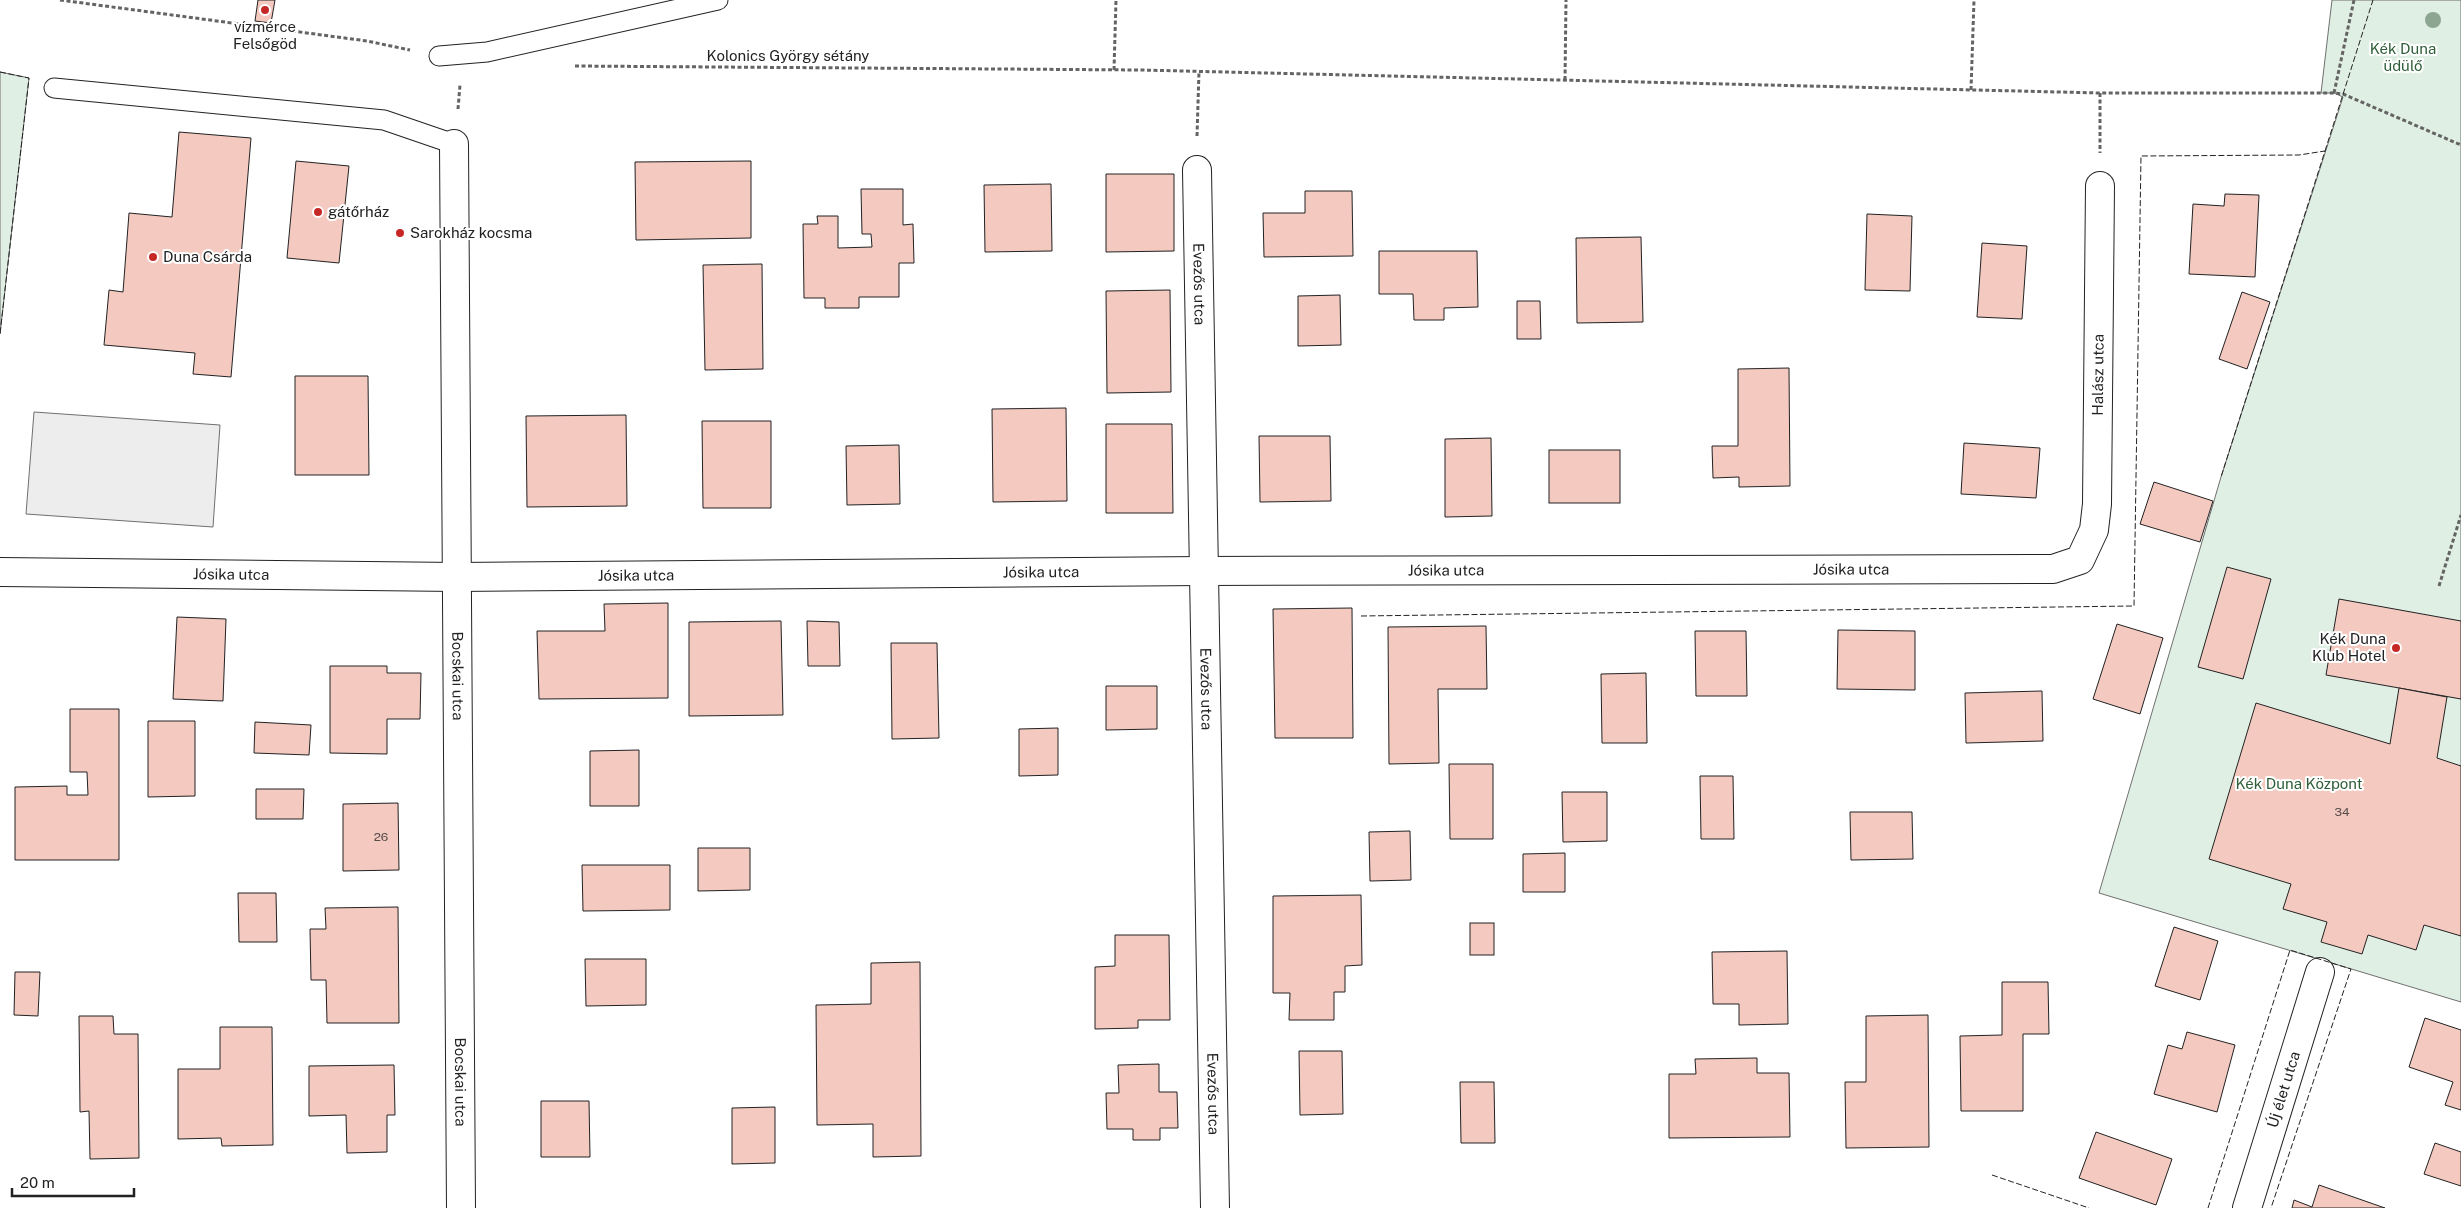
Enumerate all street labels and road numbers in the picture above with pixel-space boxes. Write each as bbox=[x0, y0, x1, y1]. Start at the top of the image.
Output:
street label: Kolonics György sétány bbox=[707, 47, 869, 64]
street label: Evezős utca bbox=[1190, 243, 1209, 325]
street label: Halász utca bbox=[2089, 334, 2107, 416]
street label: Jósika utca bbox=[1813, 560, 1889, 578]
street label: Jósika utca bbox=[1408, 561, 1484, 579]
street label: Jósika utca bbox=[1003, 563, 1079, 581]
street label: Jósika utca bbox=[193, 565, 269, 583]
street label: Jósika utca bbox=[598, 566, 674, 584]
street label: Bocskai utca bbox=[449, 631, 467, 721]
street label: Evezős utca bbox=[1197, 648, 1216, 730]
street label: Bocskai utca bbox=[452, 1037, 469, 1126]
street label: Új élet utca bbox=[2262, 1049, 2303, 1130]
street label: Evezős utca bbox=[1204, 1053, 1223, 1135]

